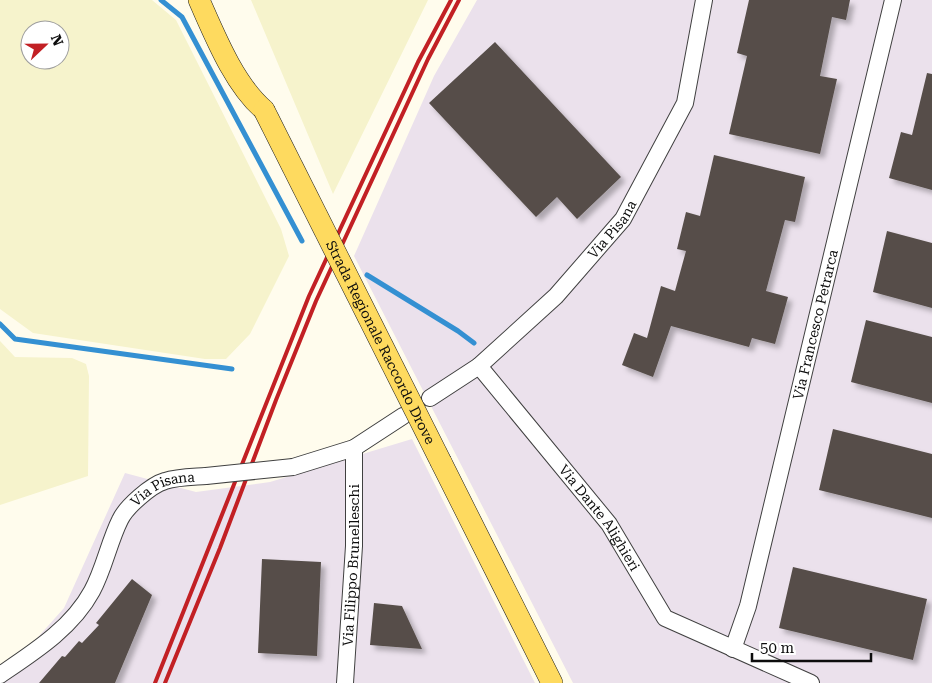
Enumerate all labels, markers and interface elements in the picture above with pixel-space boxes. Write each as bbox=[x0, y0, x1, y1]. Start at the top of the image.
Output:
north arrow bbox=[20, 20, 70, 70]
text: N bbox=[48, 32, 67, 48]
street label: Via Pisana bbox=[584, 197, 640, 262]
street label: Strada Regionale Raccordo Drove bbox=[323, 238, 439, 447]
street label: Via Francesco Petrarca bbox=[790, 247, 841, 401]
street label: Via Dante Alighieri bbox=[556, 462, 643, 574]
street label: Via Pisana bbox=[127, 469, 196, 509]
street label: Via Filippo Brunelleschi bbox=[339, 484, 362, 647]
scale bar bbox=[752, 630, 871, 662]
text: 50 m bbox=[760, 639, 795, 657]

